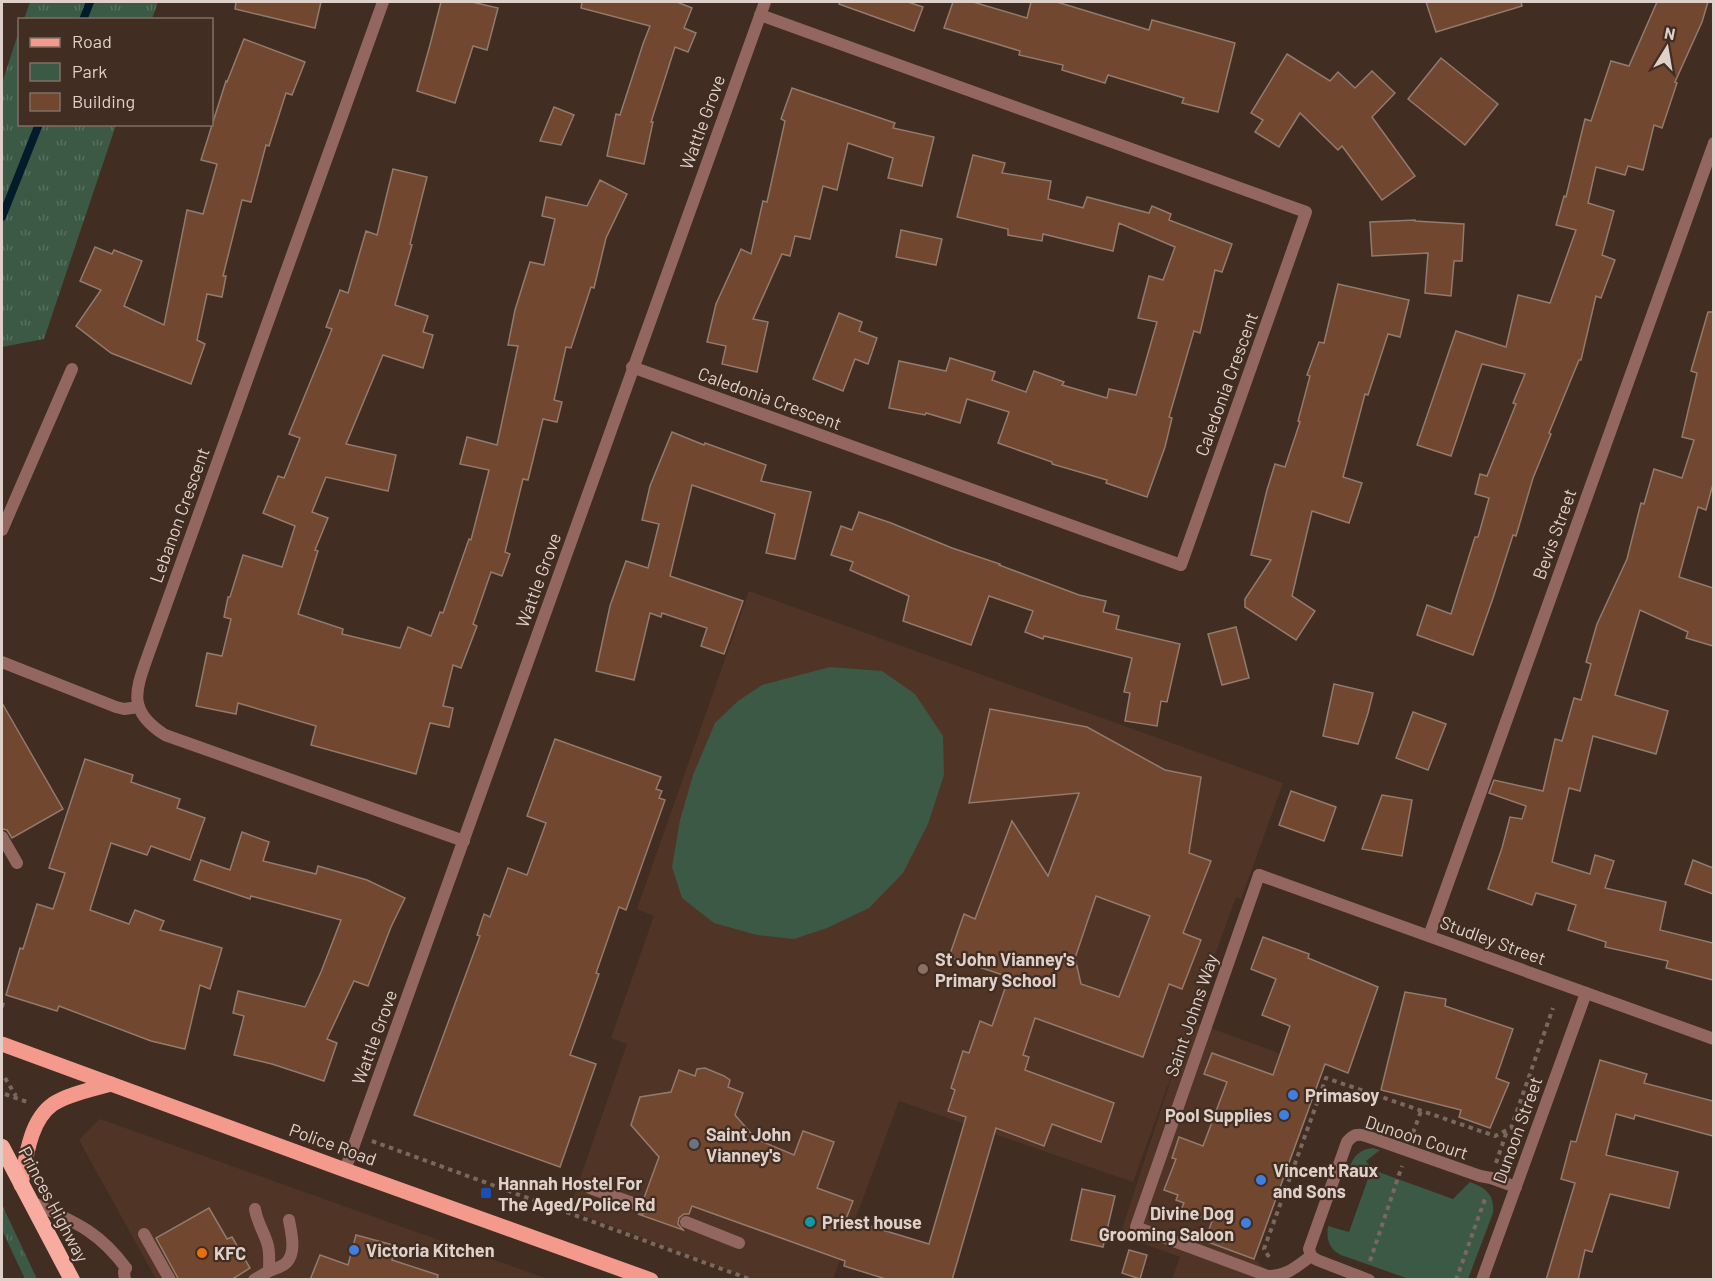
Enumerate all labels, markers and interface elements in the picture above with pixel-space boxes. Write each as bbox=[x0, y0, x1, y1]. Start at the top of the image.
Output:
legend bbox=[18, 18, 213, 126]
north arrow bbox=[1637, 18, 1697, 78]
text: N bbox=[1663, 22, 1677, 43]
text: Road bbox=[72, 30, 112, 52]
text: Park bbox=[72, 60, 107, 82]
street label: Wattle Grove bbox=[675, 72, 729, 172]
text: Building bbox=[72, 90, 135, 112]
street label: Caledonia Crescent bbox=[1190, 309, 1262, 459]
street label: Caledonia Crescent bbox=[695, 362, 845, 434]
street label: Lebanon Crescent bbox=[144, 444, 214, 586]
street label: Bevis Street bbox=[1527, 486, 1581, 582]
street label: Wattle Grove bbox=[511, 530, 565, 630]
street label: Studley Street bbox=[1437, 911, 1549, 969]
place label: St John Vianney's Primary School bbox=[935, 948, 1075, 991]
street label: Saint Johns Way bbox=[1160, 951, 1222, 1079]
marker: St John Vianney's Primary School bbox=[916, 962, 930, 976]
street label: Wattle Grove bbox=[347, 987, 401, 1087]
street label: Dunoon Street bbox=[1487, 1074, 1547, 1186]
place label: Primasoy bbox=[1305, 1084, 1379, 1106]
marker: Primasoy bbox=[1286, 1088, 1300, 1102]
place label: Pool Supplies bbox=[1165, 1104, 1272, 1126]
marker: Pool Supplies bbox=[1277, 1108, 1291, 1122]
street label: Dunoon Court bbox=[1363, 1110, 1471, 1164]
street label: Police Road bbox=[286, 1118, 380, 1170]
place label: Saint John Vianney's bbox=[706, 1123, 791, 1166]
marker: Saint John Vianney's bbox=[687, 1137, 701, 1151]
street label: Princes Highway bbox=[14, 1142, 94, 1266]
place label: Vincent Raux and Sons bbox=[1273, 1159, 1379, 1202]
place label: Hannah Hostel For The Aged/Police Rd bbox=[498, 1172, 655, 1215]
marker: Vincent Raux and Sons bbox=[1254, 1173, 1268, 1187]
marker: Hannah Hostel For The Aged/Police Rd bbox=[479, 1186, 493, 1200]
place label: Divine Dog Grooming Saloon bbox=[1099, 1202, 1234, 1245]
place label: Priest house bbox=[822, 1211, 922, 1233]
marker: Priest house bbox=[803, 1215, 817, 1229]
marker: Divine Dog Grooming Saloon bbox=[1239, 1216, 1253, 1230]
place label: Victoria Kitchen bbox=[366, 1239, 494, 1261]
place label: KFC bbox=[214, 1242, 246, 1264]
marker: Victoria Kitchen bbox=[347, 1243, 361, 1257]
marker: KFC bbox=[195, 1246, 209, 1260]

